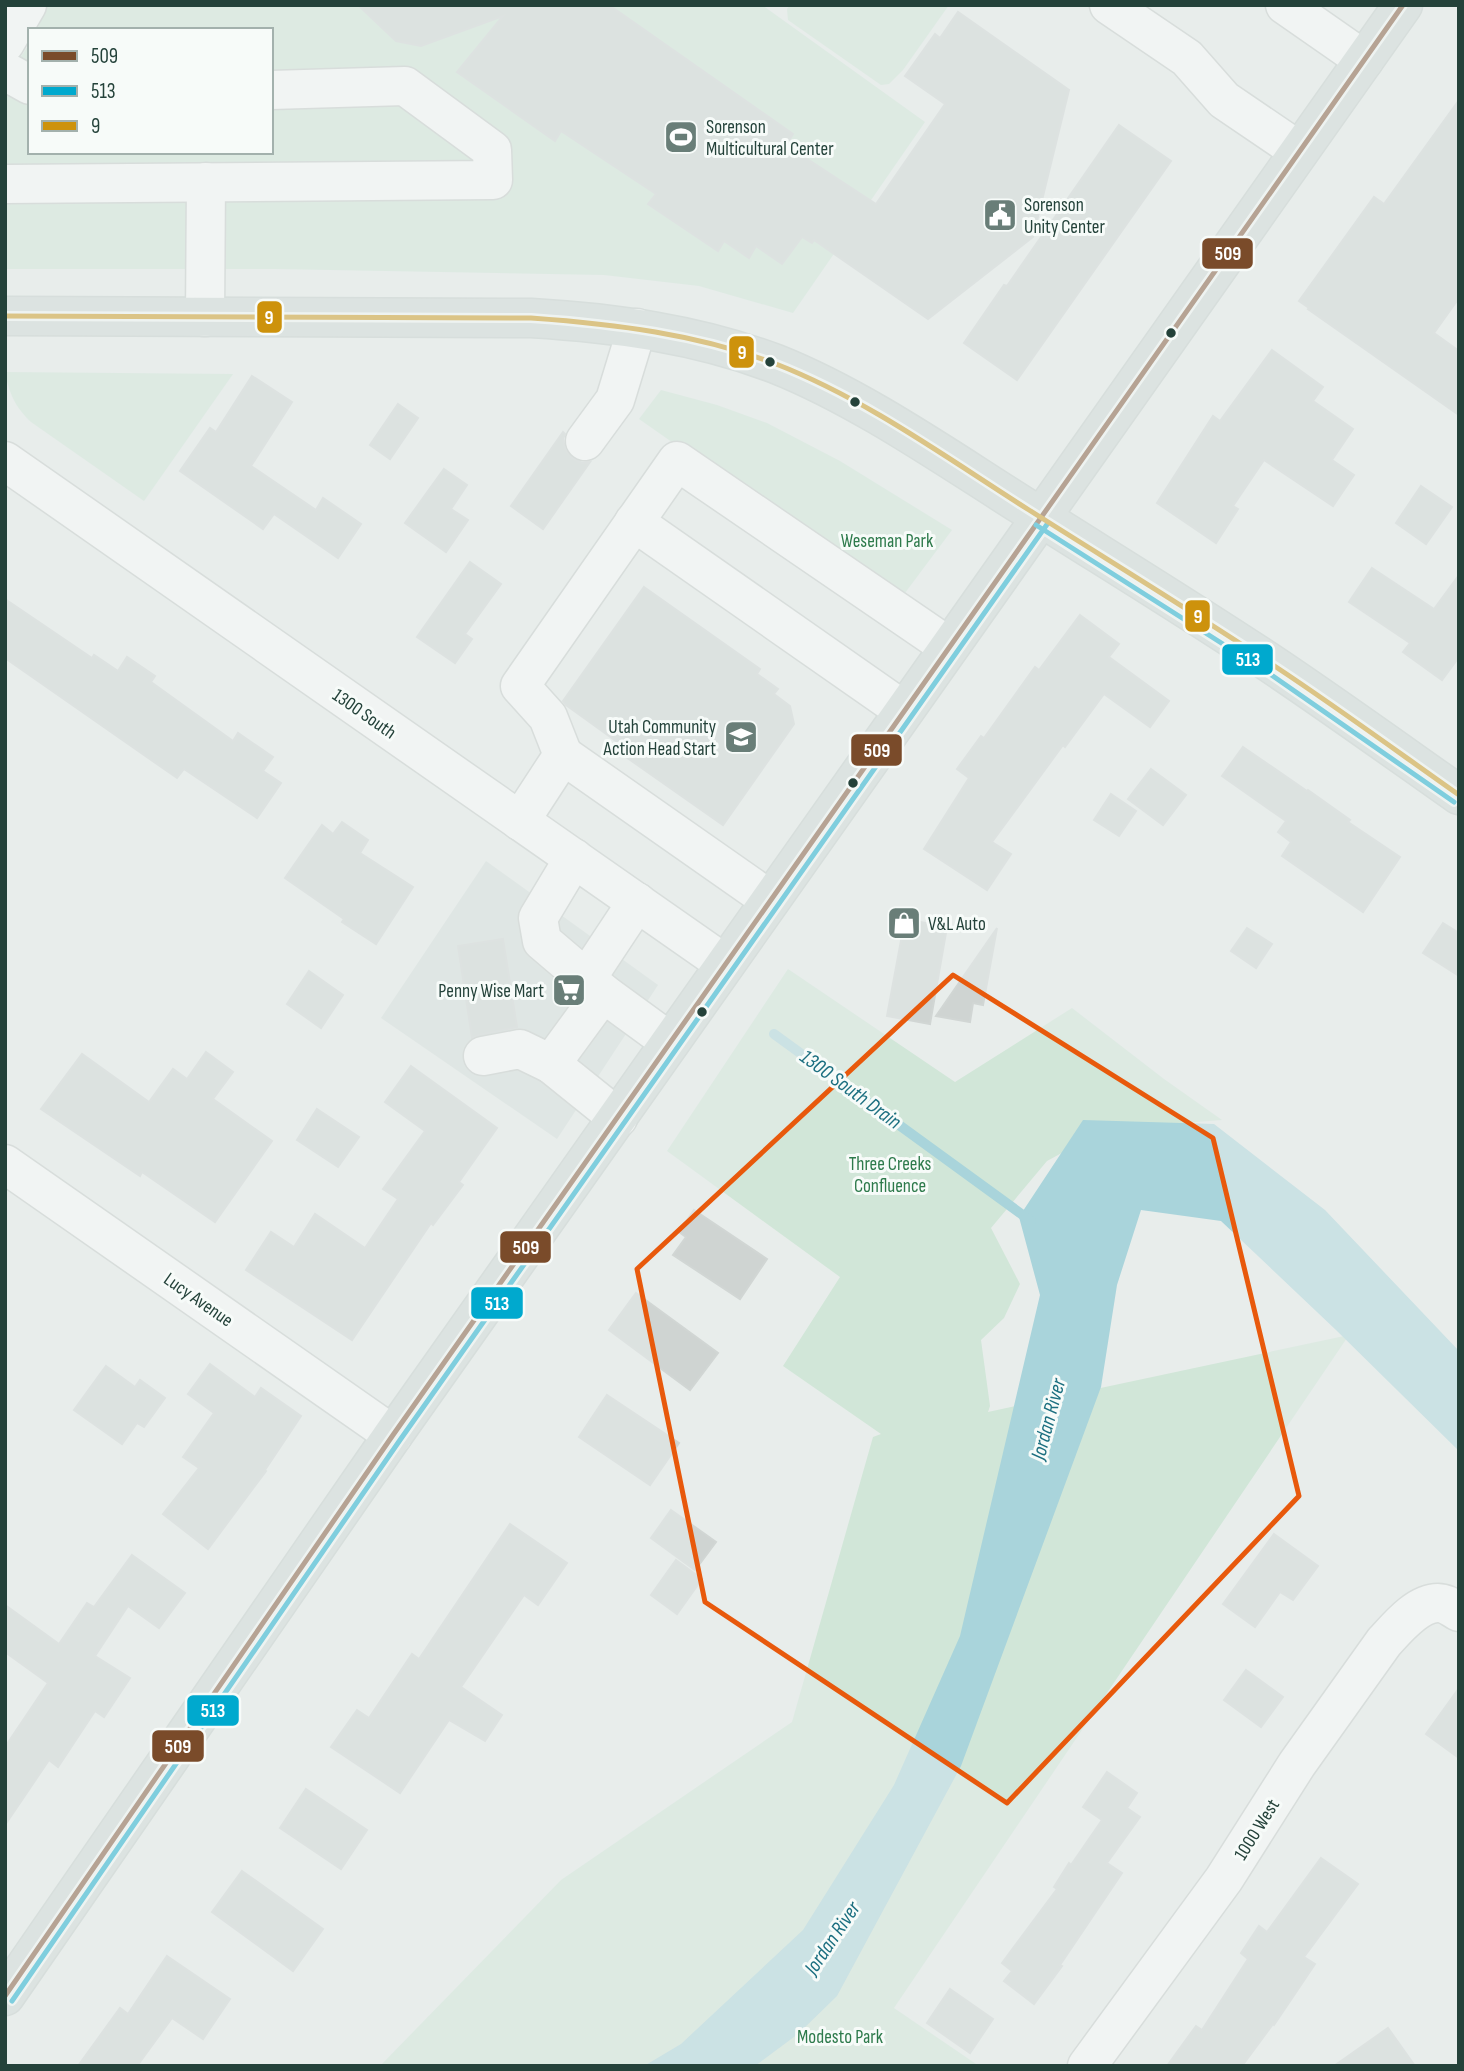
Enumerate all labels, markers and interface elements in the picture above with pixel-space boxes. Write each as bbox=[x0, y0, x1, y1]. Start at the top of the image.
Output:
legend bbox=[28, 28, 273, 154]
text: 509 bbox=[91, 44, 118, 69]
text: 513 bbox=[91, 79, 116, 104]
text: 9 bbox=[91, 114, 100, 139]
place label: Sorenson Multicultural Center bbox=[706, 116, 834, 161]
sports icon: Sorenson Multicultural Center bbox=[662, 118, 700, 156]
place label: Sorenson Unity Center bbox=[1024, 194, 1105, 239]
public building icon: Sorenson Unity Center bbox=[981, 196, 1019, 234]
line badge: 509 bbox=[1201, 237, 1254, 270]
text: 509 bbox=[1215, 243, 1241, 266]
line badge: 9 bbox=[256, 300, 283, 334]
text: 9 bbox=[264, 307, 274, 330]
unlabelled marker bbox=[1164, 326, 1178, 340]
line badge: 9 bbox=[728, 335, 755, 369]
text: 9 bbox=[737, 342, 747, 365]
unlabelled marker bbox=[763, 355, 777, 369]
unlabelled marker bbox=[848, 395, 862, 409]
park label: Weseman Park bbox=[841, 530, 934, 553]
line badge: 9 bbox=[1184, 599, 1211, 633]
text: 9 bbox=[1193, 606, 1203, 629]
line badge: 513 bbox=[1221, 643, 1274, 676]
text: 513 bbox=[1236, 649, 1260, 672]
street label: 1300 South bbox=[328, 684, 400, 744]
place label: Utah Community Action Head Start bbox=[603, 716, 717, 761]
school or university icon: Utah Community Action Head Start bbox=[722, 718, 760, 756]
line badge: 509 bbox=[850, 733, 903, 767]
text: 509 bbox=[864, 740, 890, 763]
unlabelled marker bbox=[846, 776, 860, 790]
shop icon: V&L Auto bbox=[885, 904, 923, 942]
place label: V&L Auto bbox=[928, 913, 986, 936]
supermarket icon: Penny Wise Mart bbox=[550, 971, 588, 1009]
place label: Penny Wise Mart bbox=[438, 980, 544, 1003]
unlabelled marker bbox=[695, 1005, 709, 1019]
water label: 1300 South Drain bbox=[795, 1044, 906, 1135]
park label: Three Creeks Confluence bbox=[849, 1153, 931, 1198]
line badge: 509 bbox=[499, 1230, 552, 1264]
text: 509 bbox=[513, 1237, 539, 1260]
street label: Lucy Avenue bbox=[159, 1268, 237, 1332]
line badge: 513 bbox=[470, 1286, 524, 1320]
text: 513 bbox=[485, 1293, 509, 1316]
water label: Jordan River bbox=[1025, 1375, 1072, 1464]
line badge: 513 bbox=[186, 1694, 240, 1727]
text: 513 bbox=[201, 1700, 225, 1723]
line badge: 509 bbox=[151, 1729, 205, 1763]
text: 509 bbox=[165, 1736, 191, 1759]
street label: 1000 West bbox=[1230, 1795, 1285, 1864]
water label: Jordan River bbox=[798, 1896, 867, 1981]
park label: Modesto Park bbox=[797, 2026, 884, 2049]

